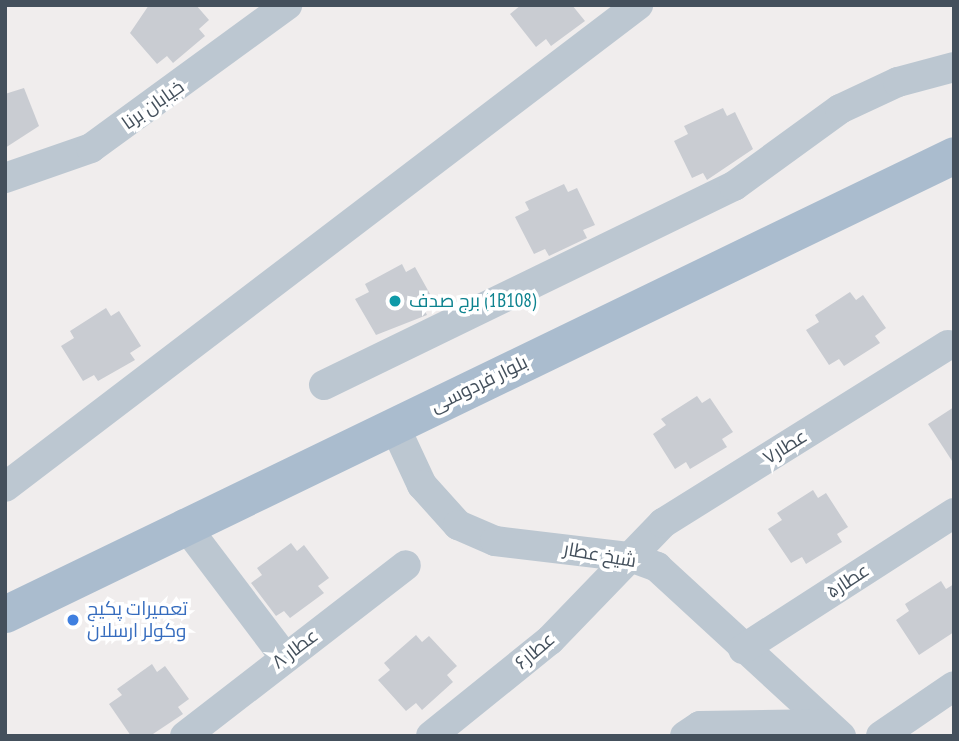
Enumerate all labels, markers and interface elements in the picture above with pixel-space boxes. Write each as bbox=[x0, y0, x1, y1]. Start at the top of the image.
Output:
street label: خیابان برنا bbox=[118, 75, 188, 135]
place label: برج صدف (1B108) bbox=[409, 290, 536, 312]
marker: برج صدف (1B108) bbox=[387, 293, 403, 309]
street label: بلوار فردوسی bbox=[427, 351, 531, 417]
street label: عطار۷ bbox=[759, 425, 811, 469]
street label: شیخ عطار bbox=[562, 537, 638, 573]
street label: عطار۵ bbox=[822, 559, 874, 603]
place label: تعمیرات پکیج وکولر ارسلان bbox=[87, 598, 188, 642]
marker: تعمیرات پکیج وکولر ارسلان bbox=[65, 612, 81, 628]
street label: عطار ۸ bbox=[267, 624, 323, 674]
street label: عطار۶ bbox=[510, 628, 560, 674]

